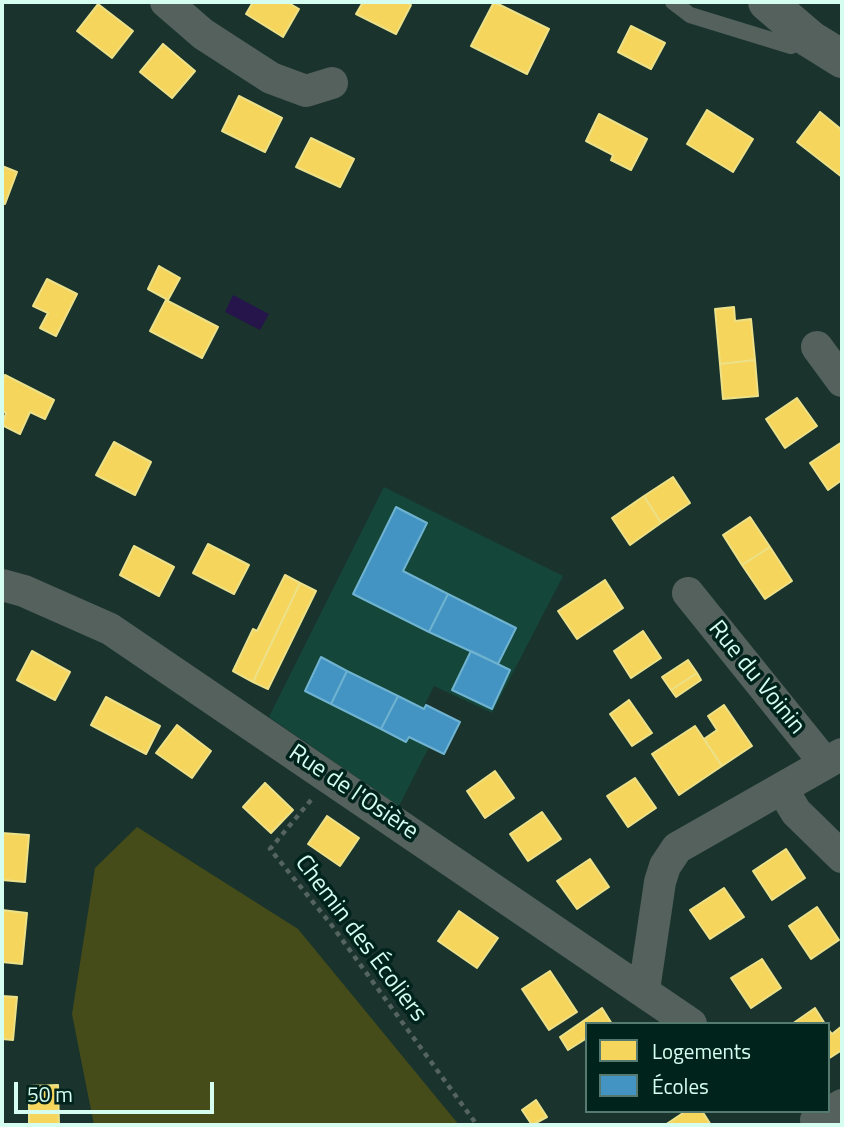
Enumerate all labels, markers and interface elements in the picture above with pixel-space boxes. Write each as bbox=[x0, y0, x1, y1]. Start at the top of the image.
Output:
street label: Rue du Voinin bbox=[701, 615, 811, 741]
street label: Rue de l'Osière bbox=[283, 739, 423, 847]
street label: Chemin des Écoliers bbox=[288, 850, 432, 1028]
legend bbox=[585, 1022, 830, 1113]
text: Logements bbox=[652, 1035, 751, 1067]
scale bar bbox=[18, 1068, 217, 1112]
text: Écoles bbox=[652, 1070, 709, 1102]
text: 50 m bbox=[27, 1078, 73, 1110]

